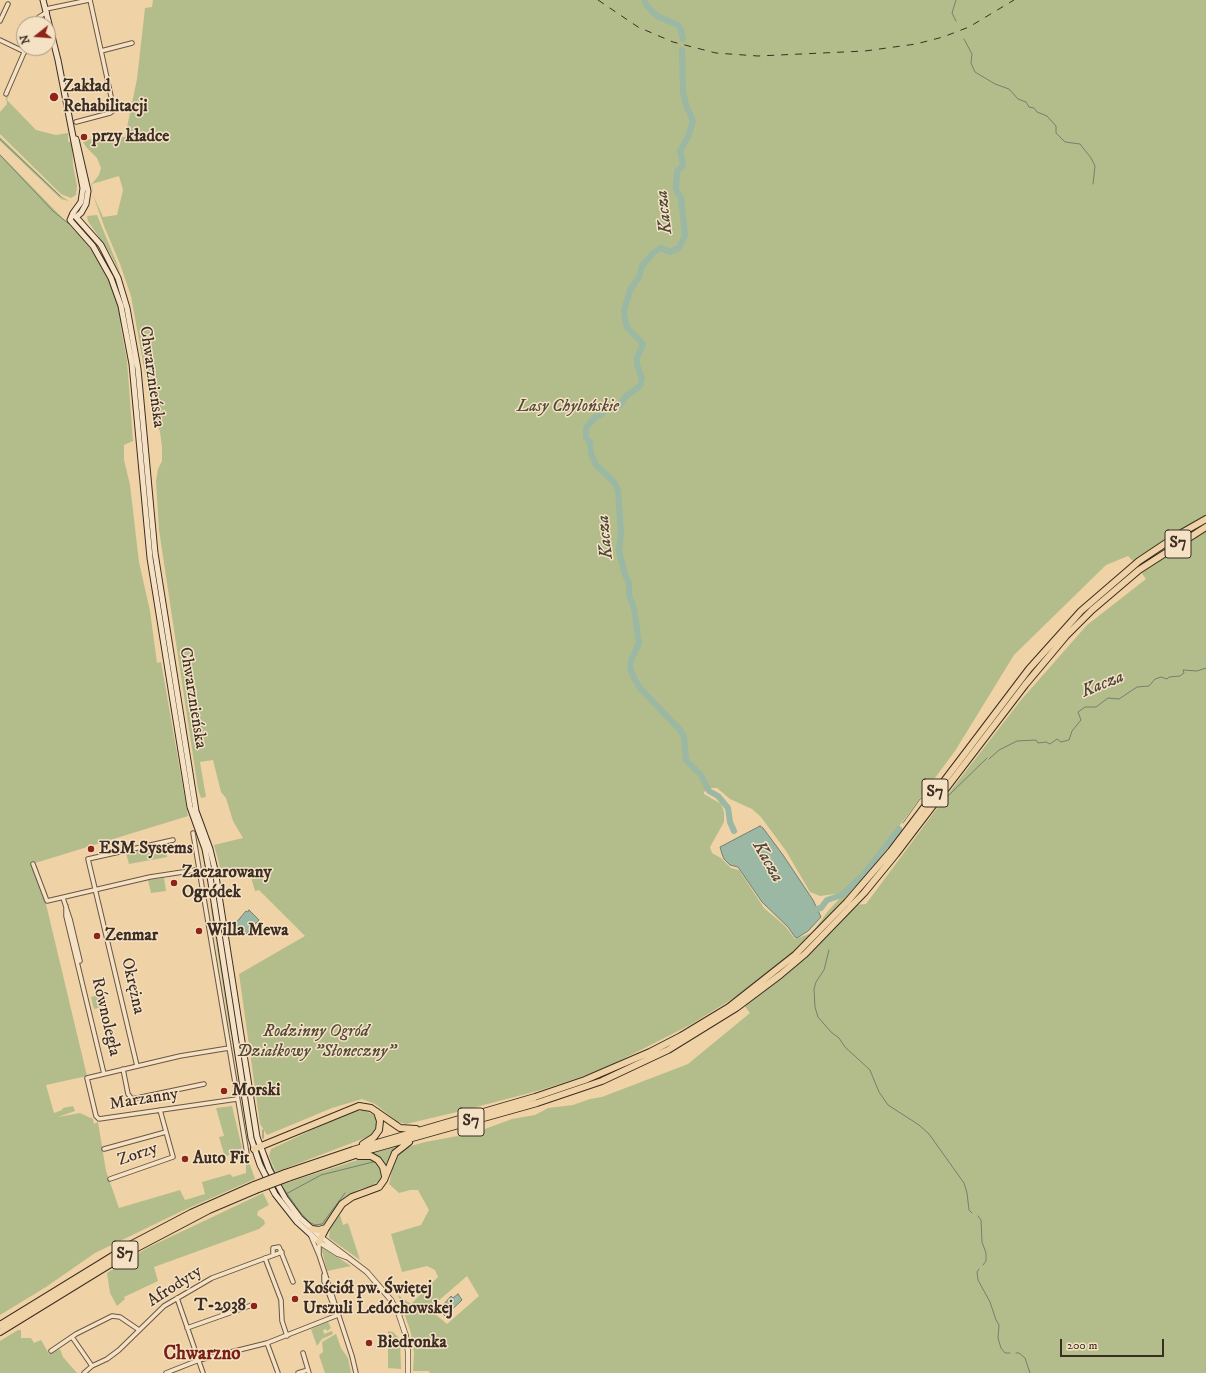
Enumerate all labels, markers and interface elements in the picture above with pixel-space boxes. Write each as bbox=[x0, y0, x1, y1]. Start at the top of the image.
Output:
north arrow bbox=[16, 16, 56, 56]
text: N bbox=[17, 33, 33, 46]
place label: Zakład Rehabilitacji bbox=[63, 77, 148, 117]
marker: Zakład Rehabilitacji bbox=[48, 91, 60, 103]
place label: przy kładce bbox=[92, 127, 169, 147]
marker: przy kładce bbox=[79, 132, 89, 142]
water label: Kacza bbox=[652, 189, 678, 235]
street label: Chwarznieńska bbox=[134, 325, 168, 429]
park label: Lasy Chylońskie bbox=[517, 397, 619, 417]
water label: Kacza bbox=[593, 514, 619, 560]
road number: S7 bbox=[1165, 530, 1191, 558]
street label: Chwarznieńska bbox=[174, 646, 210, 750]
water label: Kacza bbox=[1079, 667, 1127, 703]
road number: S7 bbox=[922, 779, 948, 807]
water label: Kacza bbox=[747, 837, 787, 887]
place label: ESM Systems bbox=[99, 839, 193, 859]
marker: ESM Systems bbox=[86, 844, 96, 854]
place label: Zaczarowany Ogródek bbox=[182, 863, 272, 903]
marker: Zaczarowany Ogródek bbox=[169, 878, 179, 888]
place label: Willa Mewa bbox=[207, 921, 288, 941]
place label: Zenmar bbox=[105, 926, 158, 946]
marker: Willa Mewa bbox=[194, 926, 204, 936]
marker: Zenmar bbox=[92, 931, 102, 941]
street label: Okrężna bbox=[116, 956, 148, 1016]
street label: Równoległa bbox=[86, 976, 124, 1058]
park label: Rodzinny Ogród Działkowy "Słoneczny" bbox=[237, 1022, 395, 1062]
place label: Morski bbox=[232, 1081, 280, 1101]
street label: Marzanny bbox=[108, 1084, 180, 1116]
marker: Morski bbox=[219, 1086, 229, 1096]
road number: S7 bbox=[458, 1108, 484, 1136]
street label: Zorzy bbox=[115, 1139, 161, 1171]
place label: Auto Fit bbox=[193, 1149, 250, 1169]
marker: Auto Fit bbox=[180, 1154, 190, 1164]
road number: S7 bbox=[112, 1241, 138, 1269]
street label: Afrodyty bbox=[144, 1262, 206, 1312]
place label: Kościół pw. Świętej Urszuli Ledóchowskej bbox=[303, 1279, 453, 1319]
marker: Kościół pw. Świętej Urszuli Ledóchowskej bbox=[290, 1294, 300, 1304]
place label: T-2938 bbox=[195, 1296, 246, 1316]
marker: T-2938 bbox=[249, 1301, 259, 1311]
scale bar bbox=[1062, 1331, 1166, 1357]
place label: Biedronka bbox=[377, 1333, 447, 1353]
marker: Biedronka bbox=[364, 1338, 374, 1348]
text: 200 m bbox=[1067, 1338, 1097, 1353]
district label: Chwarzno bbox=[163, 1344, 241, 1366]

